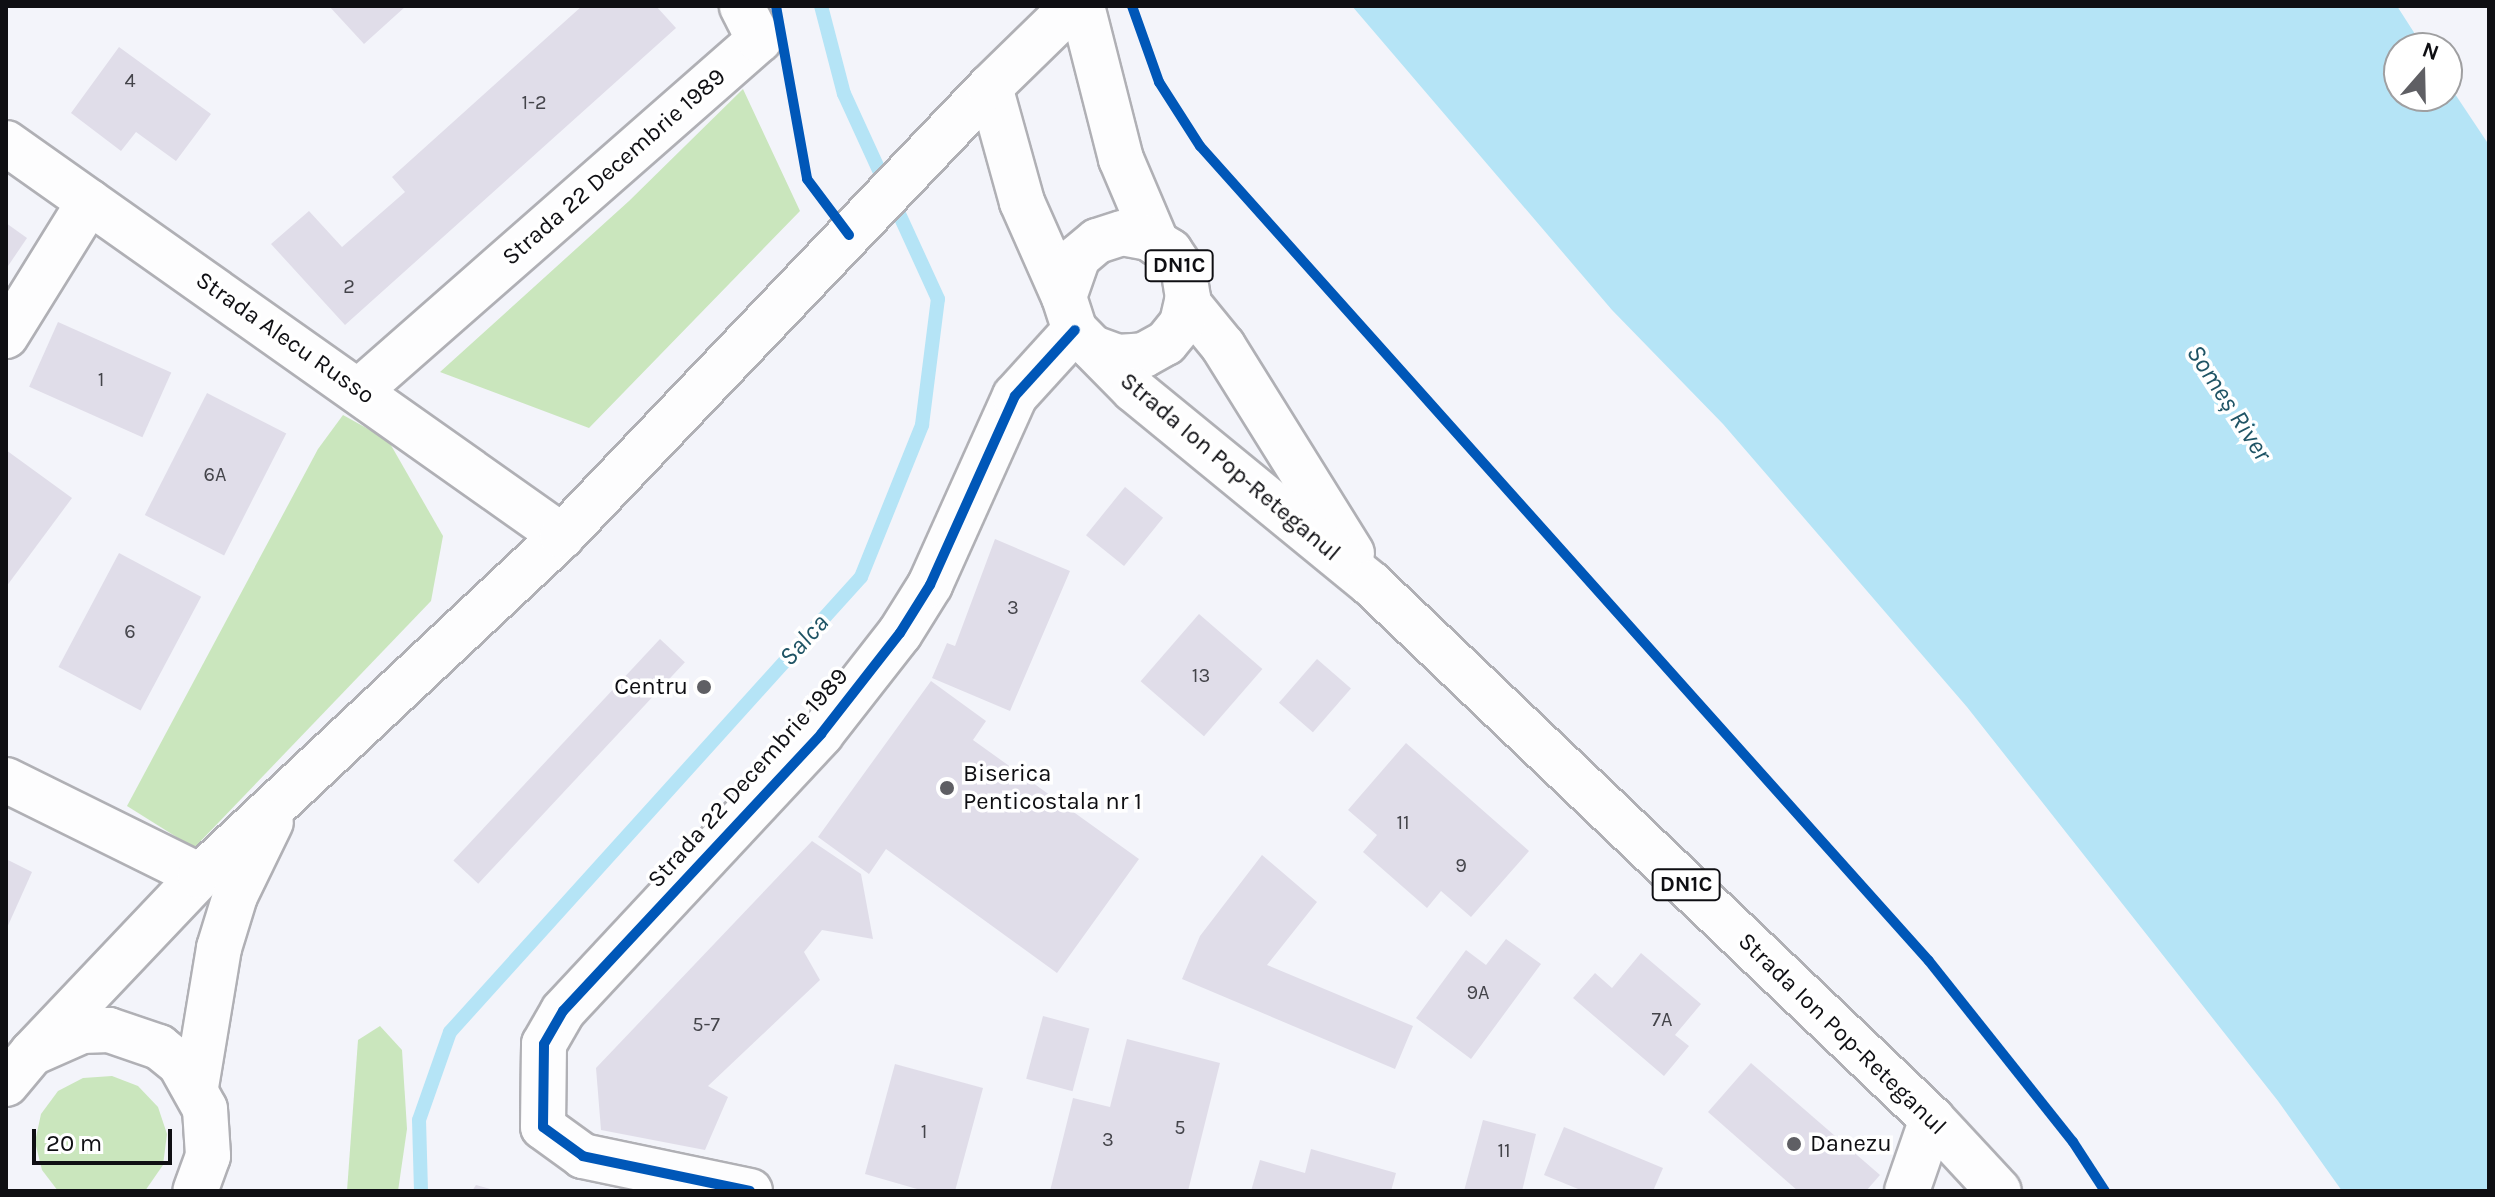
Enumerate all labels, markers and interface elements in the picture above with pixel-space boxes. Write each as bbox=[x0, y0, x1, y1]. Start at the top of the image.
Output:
north arrow bbox=[2383, 32, 2463, 112]
text: N bbox=[2419, 36, 2442, 66]
street label: Strada 22 Decembrie 1989 bbox=[497, 62, 731, 272]
house number: 4 bbox=[124, 68, 136, 92]
house number: 1-2 bbox=[521, 90, 547, 114]
road number: DN1C bbox=[1143, 248, 1215, 284]
street label: Strada Alecu Russo bbox=[190, 266, 380, 410]
house number: 2 bbox=[343, 274, 355, 298]
water label: Someș River bbox=[2180, 339, 2278, 467]
house number: 1 bbox=[98, 367, 104, 391]
street label: Strada Ion Pop-Reteganul bbox=[1114, 367, 1346, 567]
house number: 6A bbox=[204, 462, 226, 486]
house number: 3 bbox=[1007, 595, 1019, 619]
water label: Salca bbox=[773, 608, 835, 672]
house number: 6 bbox=[124, 619, 136, 643]
street label: Strada 22 Decembrie 1989 bbox=[642, 662, 854, 894]
house number: 13 bbox=[1192, 663, 1210, 687]
place label: Centru bbox=[614, 673, 688, 701]
marker: Centru bbox=[695, 678, 713, 696]
place label: Biserica Penticostala nr 1 bbox=[963, 760, 1142, 816]
marker: Biserica Penticostala nr 1 bbox=[938, 779, 956, 797]
house number: 11 bbox=[1396, 810, 1410, 834]
house number: 9 bbox=[1455, 853, 1467, 877]
road number: DN1C bbox=[1650, 867, 1722, 903]
street label: Strada Ion Pop-Reteganul bbox=[1732, 927, 1952, 1141]
house number: 9A bbox=[1466, 980, 1490, 1004]
house number: 7A bbox=[1652, 1007, 1672, 1031]
house number: 5-7 bbox=[692, 1012, 720, 1036]
scale bar bbox=[36, 1113, 176, 1163]
house number: 5 bbox=[1174, 1115, 1186, 1139]
house number: 1 bbox=[921, 1119, 927, 1143]
house number: 3 bbox=[1102, 1127, 1114, 1151]
text: 20 m bbox=[46, 1129, 102, 1157]
place label: Danezu bbox=[1810, 1130, 1892, 1158]
marker: Danezu bbox=[1785, 1135, 1803, 1153]
house number: 11 bbox=[1497, 1138, 1511, 1162]

